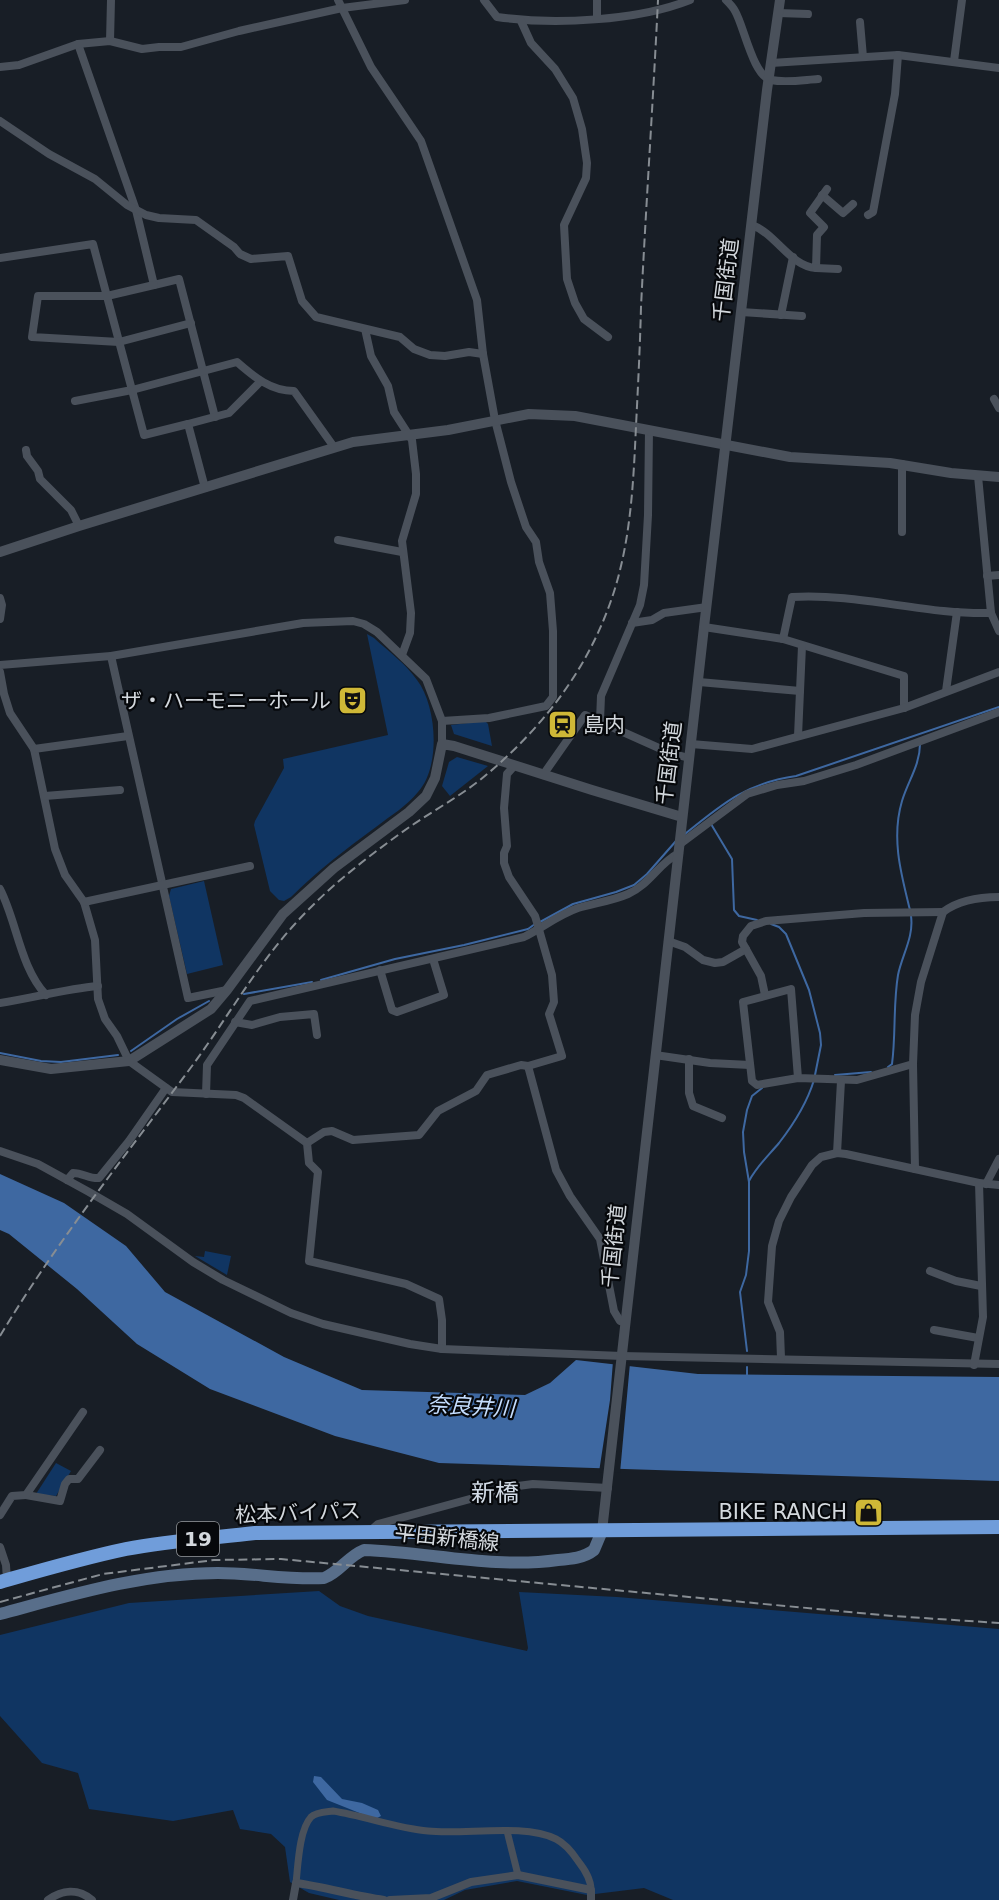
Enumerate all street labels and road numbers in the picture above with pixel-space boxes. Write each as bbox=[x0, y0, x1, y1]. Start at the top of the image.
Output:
street label: 千国街道 bbox=[709, 237, 743, 323]
street label: 千国街道 bbox=[652, 720, 686, 806]
street label: 千国街道 bbox=[598, 1203, 630, 1289]
street label: 松本バイパス bbox=[235, 1499, 361, 1527]
street label: 平田新橋線 bbox=[394, 1521, 500, 1555]
road number: 19 bbox=[177, 1522, 219, 1556]

